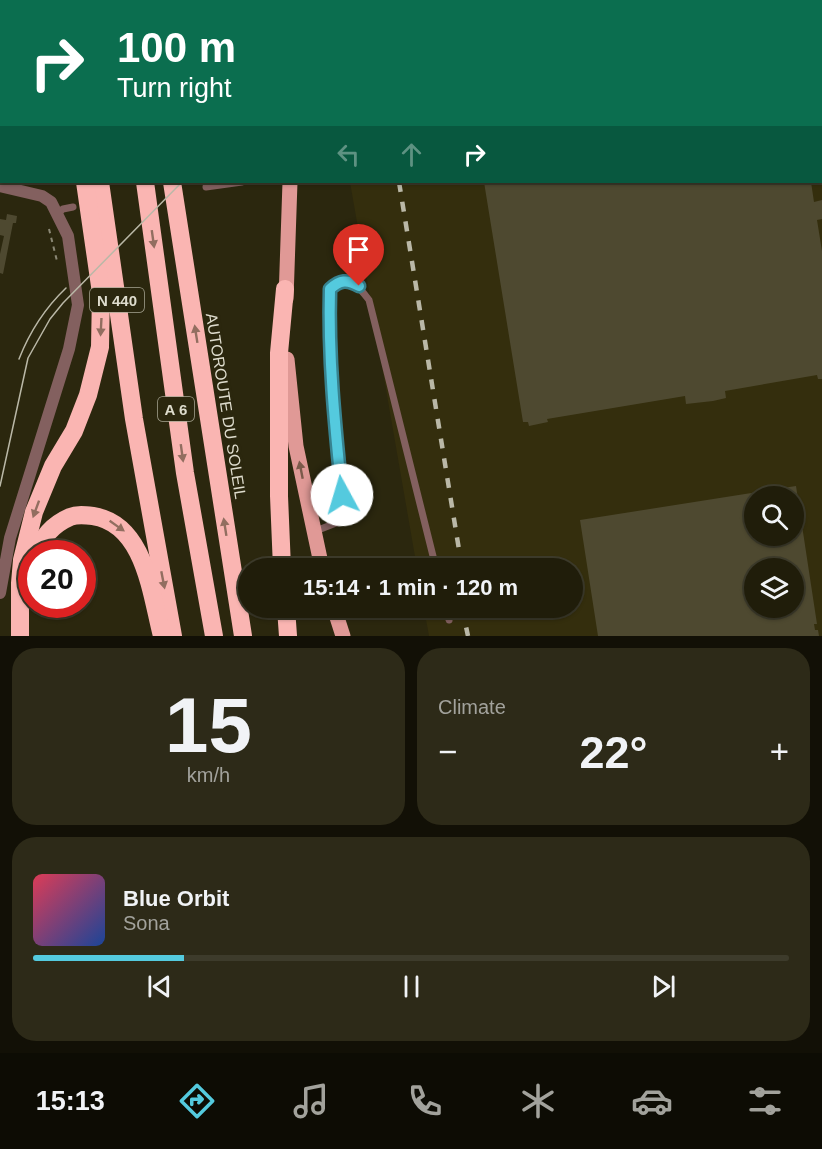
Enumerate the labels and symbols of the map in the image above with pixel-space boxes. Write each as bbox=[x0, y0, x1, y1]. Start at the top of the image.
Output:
pin bbox=[333, 224, 384, 286]
one-way arrow bbox=[148, 230, 157, 249]
road number: N 440 bbox=[90, 288, 144, 312]
street label: AUTOROUTE DU SOLEIL bbox=[203, 312, 249, 500]
one-way arrow bbox=[97, 318, 106, 337]
one-way arrow bbox=[191, 325, 200, 344]
road number: A 6 bbox=[158, 397, 194, 421]
one-way arrow bbox=[178, 444, 187, 463]
one-way arrow bbox=[296, 461, 305, 480]
position arrow bbox=[310, 463, 374, 527]
one-way arrow bbox=[30, 500, 40, 518]
one-way arrow bbox=[221, 517, 230, 536]
one-way arrow bbox=[108, 520, 125, 531]
speed limit sign: 20 bbox=[18, 540, 96, 618]
one-way arrow bbox=[159, 571, 168, 590]

